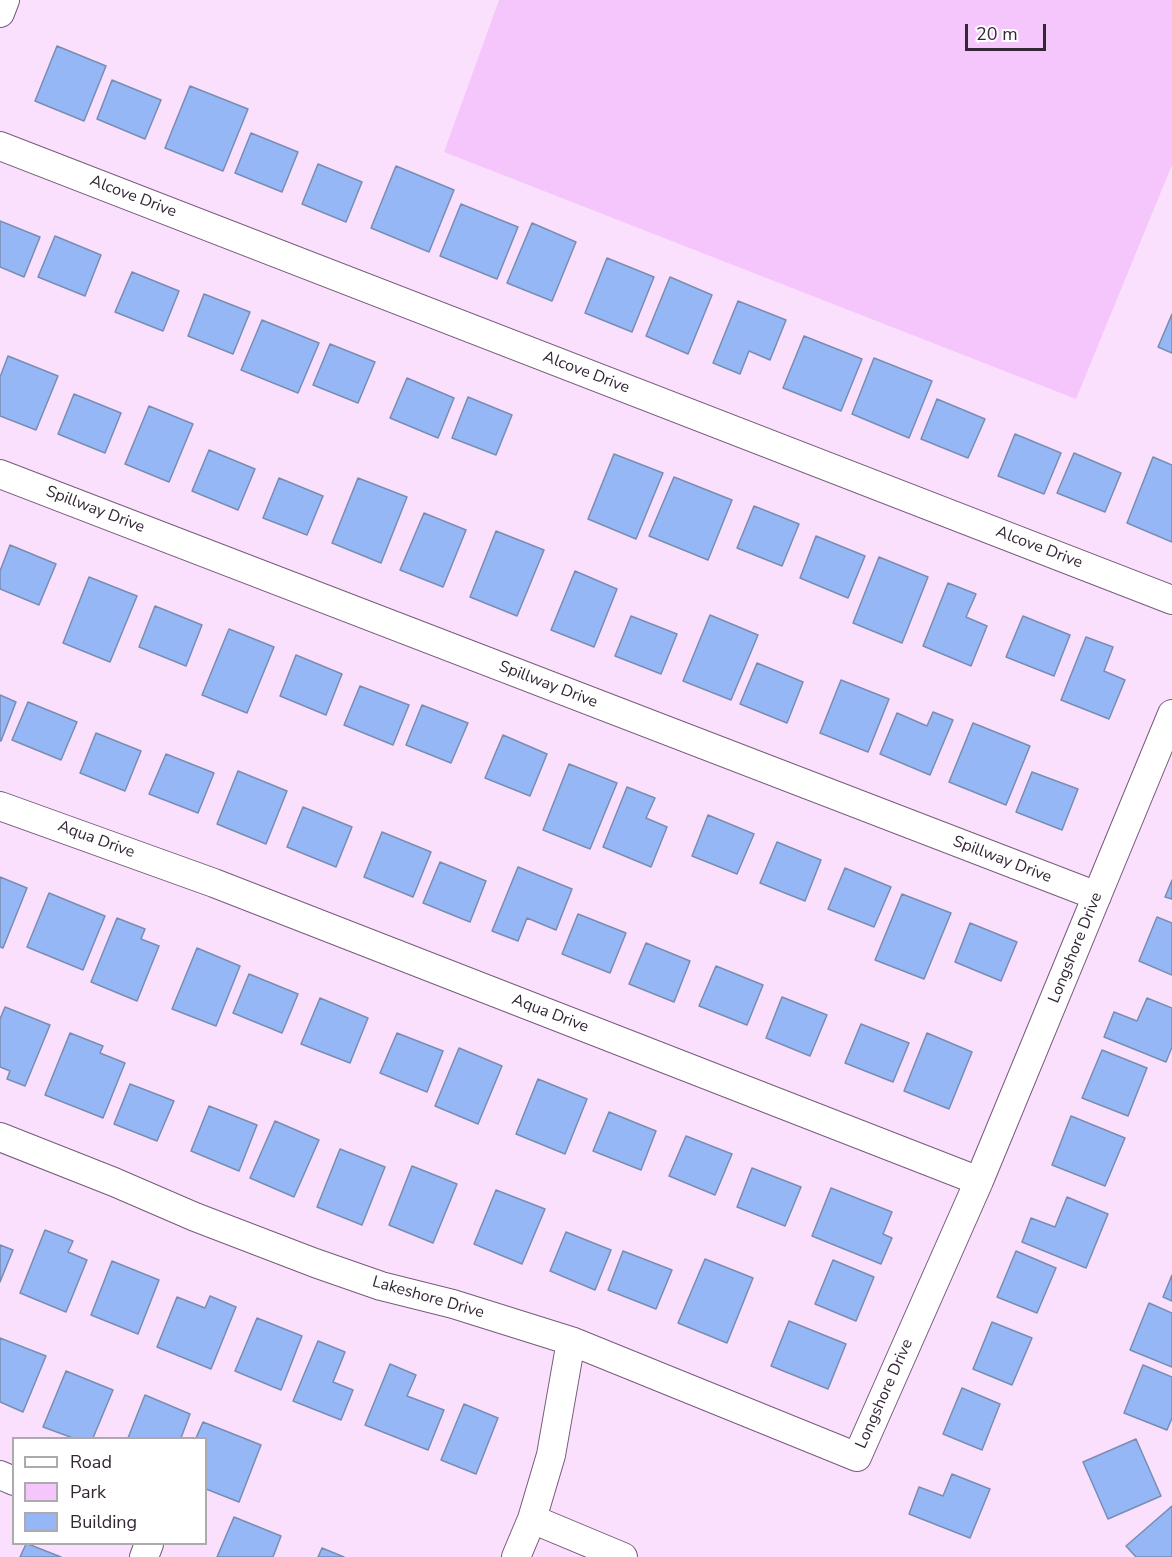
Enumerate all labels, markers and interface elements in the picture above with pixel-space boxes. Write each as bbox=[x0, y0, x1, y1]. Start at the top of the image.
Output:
scale bar bbox=[968, 12, 1049, 50]
text: 20 m bbox=[976, 22, 1018, 46]
street label: Alcove Drive bbox=[87, 172, 179, 222]
street label: Alcove Drive bbox=[540, 348, 632, 398]
street label: Spillway Drive bbox=[43, 482, 147, 538]
street label: Alcove Drive bbox=[993, 523, 1085, 573]
street label: Spillway Drive bbox=[496, 657, 600, 713]
street label: Aqua Drive bbox=[55, 817, 137, 863]
street label: Spillway Drive bbox=[950, 832, 1054, 888]
street label: Longshore Drive bbox=[1045, 890, 1107, 1006]
street label: Aqua Drive bbox=[509, 991, 591, 1037]
street label: Lakeshore Drive bbox=[370, 1273, 486, 1323]
street label: Longshore Drive bbox=[852, 1336, 918, 1452]
legend bbox=[12, 1437, 207, 1545]
text: Road bbox=[70, 1450, 112, 1474]
text: Park bbox=[70, 1480, 106, 1504]
text: Building bbox=[70, 1510, 137, 1534]

